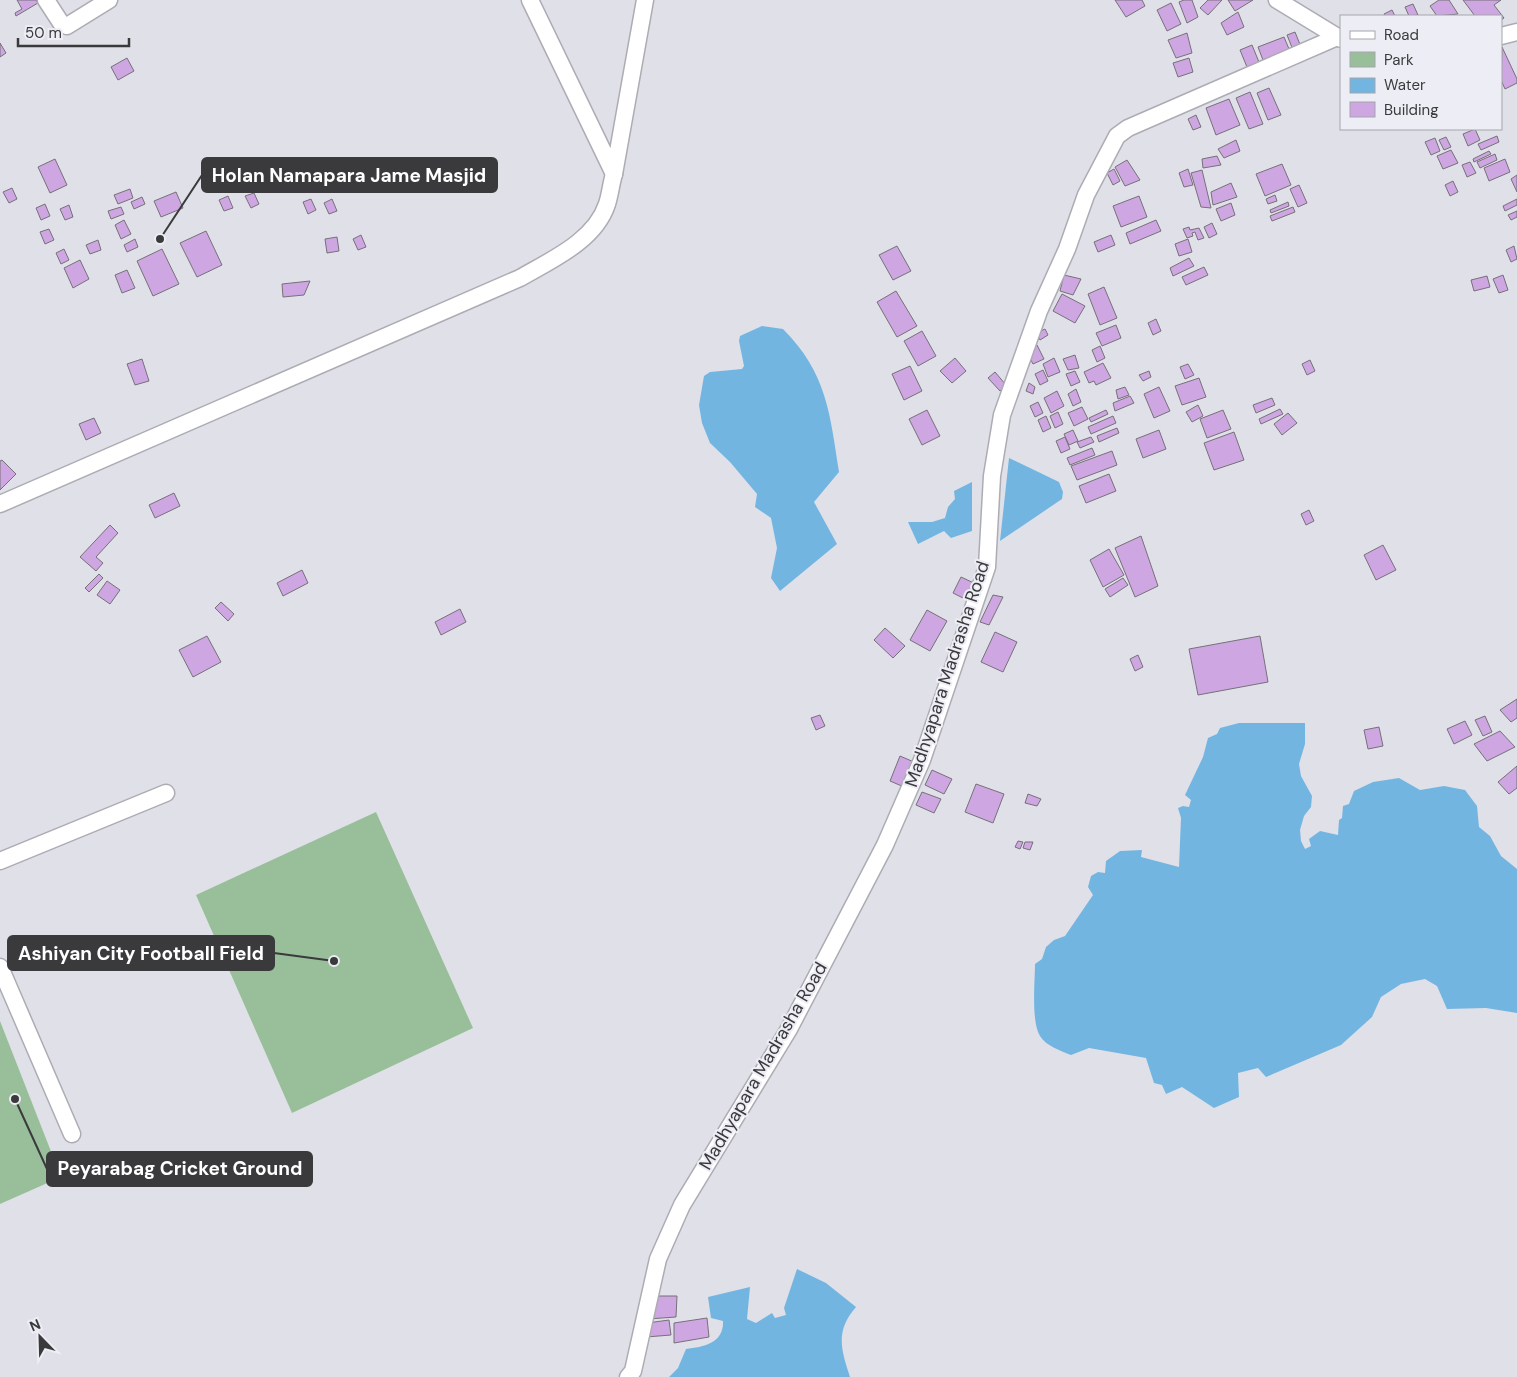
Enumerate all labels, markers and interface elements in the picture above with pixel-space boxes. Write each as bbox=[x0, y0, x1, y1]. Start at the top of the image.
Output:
scale bar bbox=[18, 15, 129, 47]
legend bbox=[1340, 15, 1502, 130]
text: 50 m bbox=[25, 23, 62, 43]
text: Road bbox=[1384, 25, 1419, 45]
text: Park bbox=[1384, 50, 1414, 70]
text: Water bbox=[1384, 75, 1426, 95]
text: Building bbox=[1384, 100, 1439, 120]
callout: Holan Namapara Jame Masjid bbox=[202, 158, 497, 192]
text: Holan Namapara Jame Masjid bbox=[212, 163, 486, 188]
street label: Madhyapara Madrasha Road bbox=[899, 558, 995, 790]
callout: Ashiyan City Football Field bbox=[8, 936, 274, 970]
text: Ashiyan City Football Field bbox=[18, 941, 264, 966]
street label: Madhyapara Madrasha Road bbox=[694, 958, 832, 1174]
callout: Peyarabag Cricket Ground bbox=[47, 1152, 312, 1186]
text: Peyarabag Cricket Ground bbox=[58, 1156, 302, 1181]
north arrow bbox=[15, 1312, 65, 1362]
text: N bbox=[27, 1315, 43, 1335]

